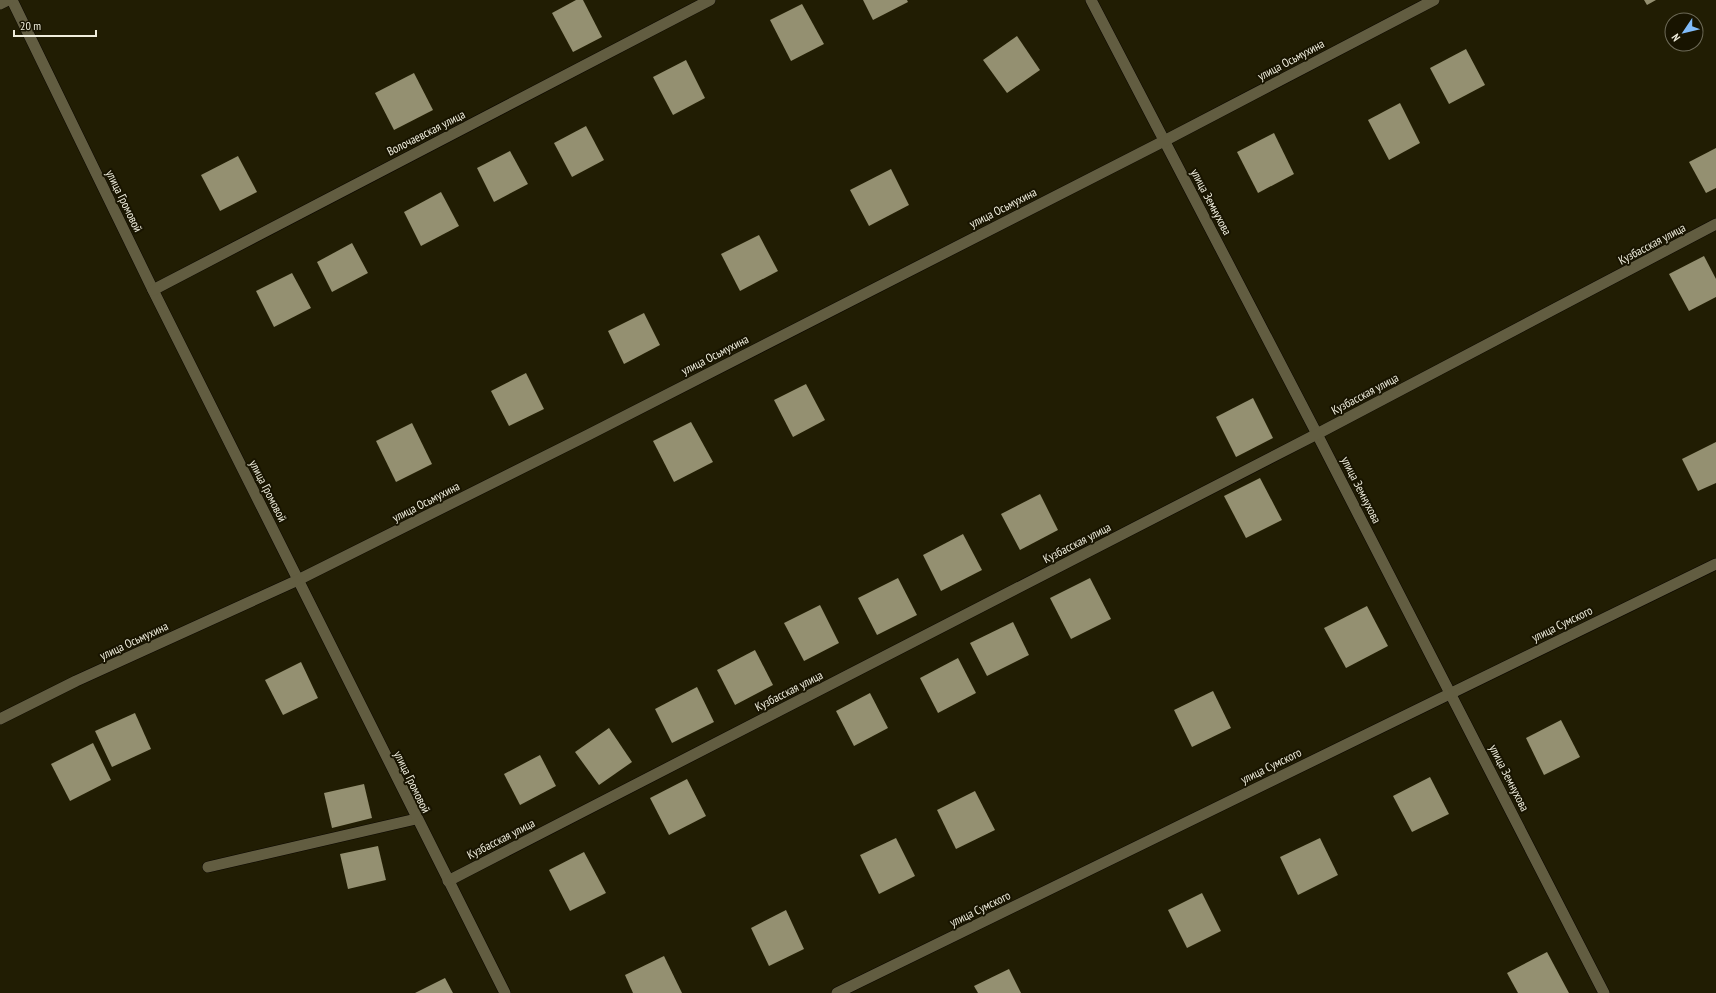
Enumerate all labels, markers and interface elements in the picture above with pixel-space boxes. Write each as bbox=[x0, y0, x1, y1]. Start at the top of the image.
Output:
scale bar bbox=[14, 12, 96, 38]
north arrow bbox=[1664, 12, 1704, 52]
text: 20 m bbox=[20, 18, 41, 33]
text: N bbox=[1668, 31, 1683, 44]
street label: улица Осьмухина bbox=[1255, 36, 1327, 83]
street label: Волочаевская улица bbox=[384, 106, 468, 159]
street label: улица Земнухова bbox=[1188, 166, 1235, 238]
street label: улица Громовой bbox=[103, 167, 146, 234]
street label: улица Осьмухина bbox=[967, 184, 1039, 231]
street label: Кузбасская улица bbox=[1616, 219, 1688, 268]
street label: улица Осьмухина bbox=[679, 331, 751, 378]
street label: Кузбасская улица bbox=[1329, 369, 1401, 418]
street label: улица Земнухова bbox=[1338, 454, 1385, 526]
street label: улица Громовой bbox=[246, 457, 290, 524]
street label: улица Осьмухина bbox=[390, 478, 462, 525]
street label: Кузбасская улица bbox=[1040, 519, 1113, 566]
street label: улица Сумского bbox=[1529, 602, 1595, 645]
street label: улица Осьмухина bbox=[97, 618, 170, 663]
street label: Кузбасская улица bbox=[752, 667, 825, 714]
street label: улица Земнухова bbox=[1486, 742, 1533, 814]
street label: улица Сумского bbox=[1238, 744, 1304, 787]
street label: улица Громовой bbox=[391, 748, 434, 815]
street label: Кузбасская улица bbox=[464, 815, 537, 862]
street label: улица Сумского bbox=[947, 887, 1013, 930]

